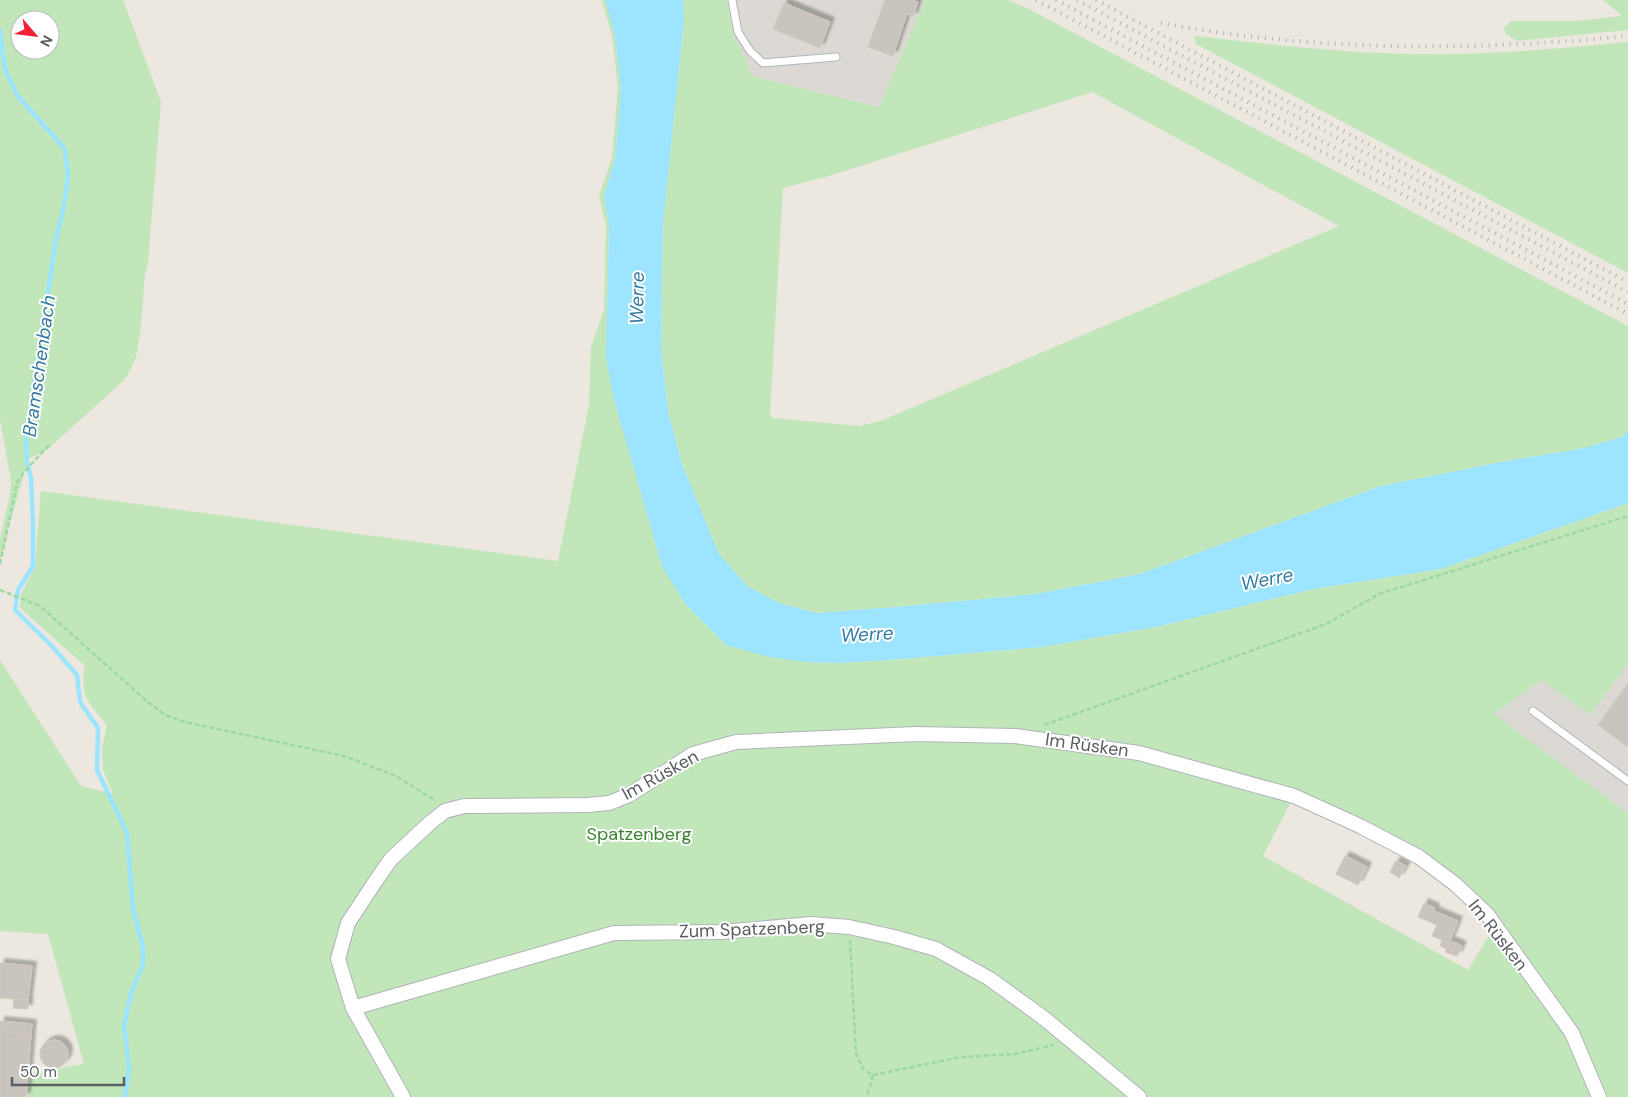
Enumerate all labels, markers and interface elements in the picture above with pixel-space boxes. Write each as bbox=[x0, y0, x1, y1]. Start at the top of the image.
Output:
north arrow bbox=[10, 10, 60, 60]
text: N bbox=[36, 32, 57, 50]
water label: Werre bbox=[624, 271, 650, 325]
water label: Bramschenbach bbox=[17, 294, 61, 438]
water label: Werre bbox=[1239, 562, 1296, 596]
water label: Werre bbox=[840, 620, 894, 648]
street label: Im Rüsken bbox=[1044, 727, 1130, 763]
street label: Im Rüsken bbox=[617, 744, 703, 806]
park label: Spatzenberg bbox=[586, 822, 692, 846]
street label: Im Rüsken bbox=[1463, 894, 1533, 976]
street label: Zum Spatzenberg bbox=[679, 914, 825, 944]
scale bar bbox=[12, 1054, 125, 1086]
text: 50 m bbox=[20, 1062, 57, 1082]

